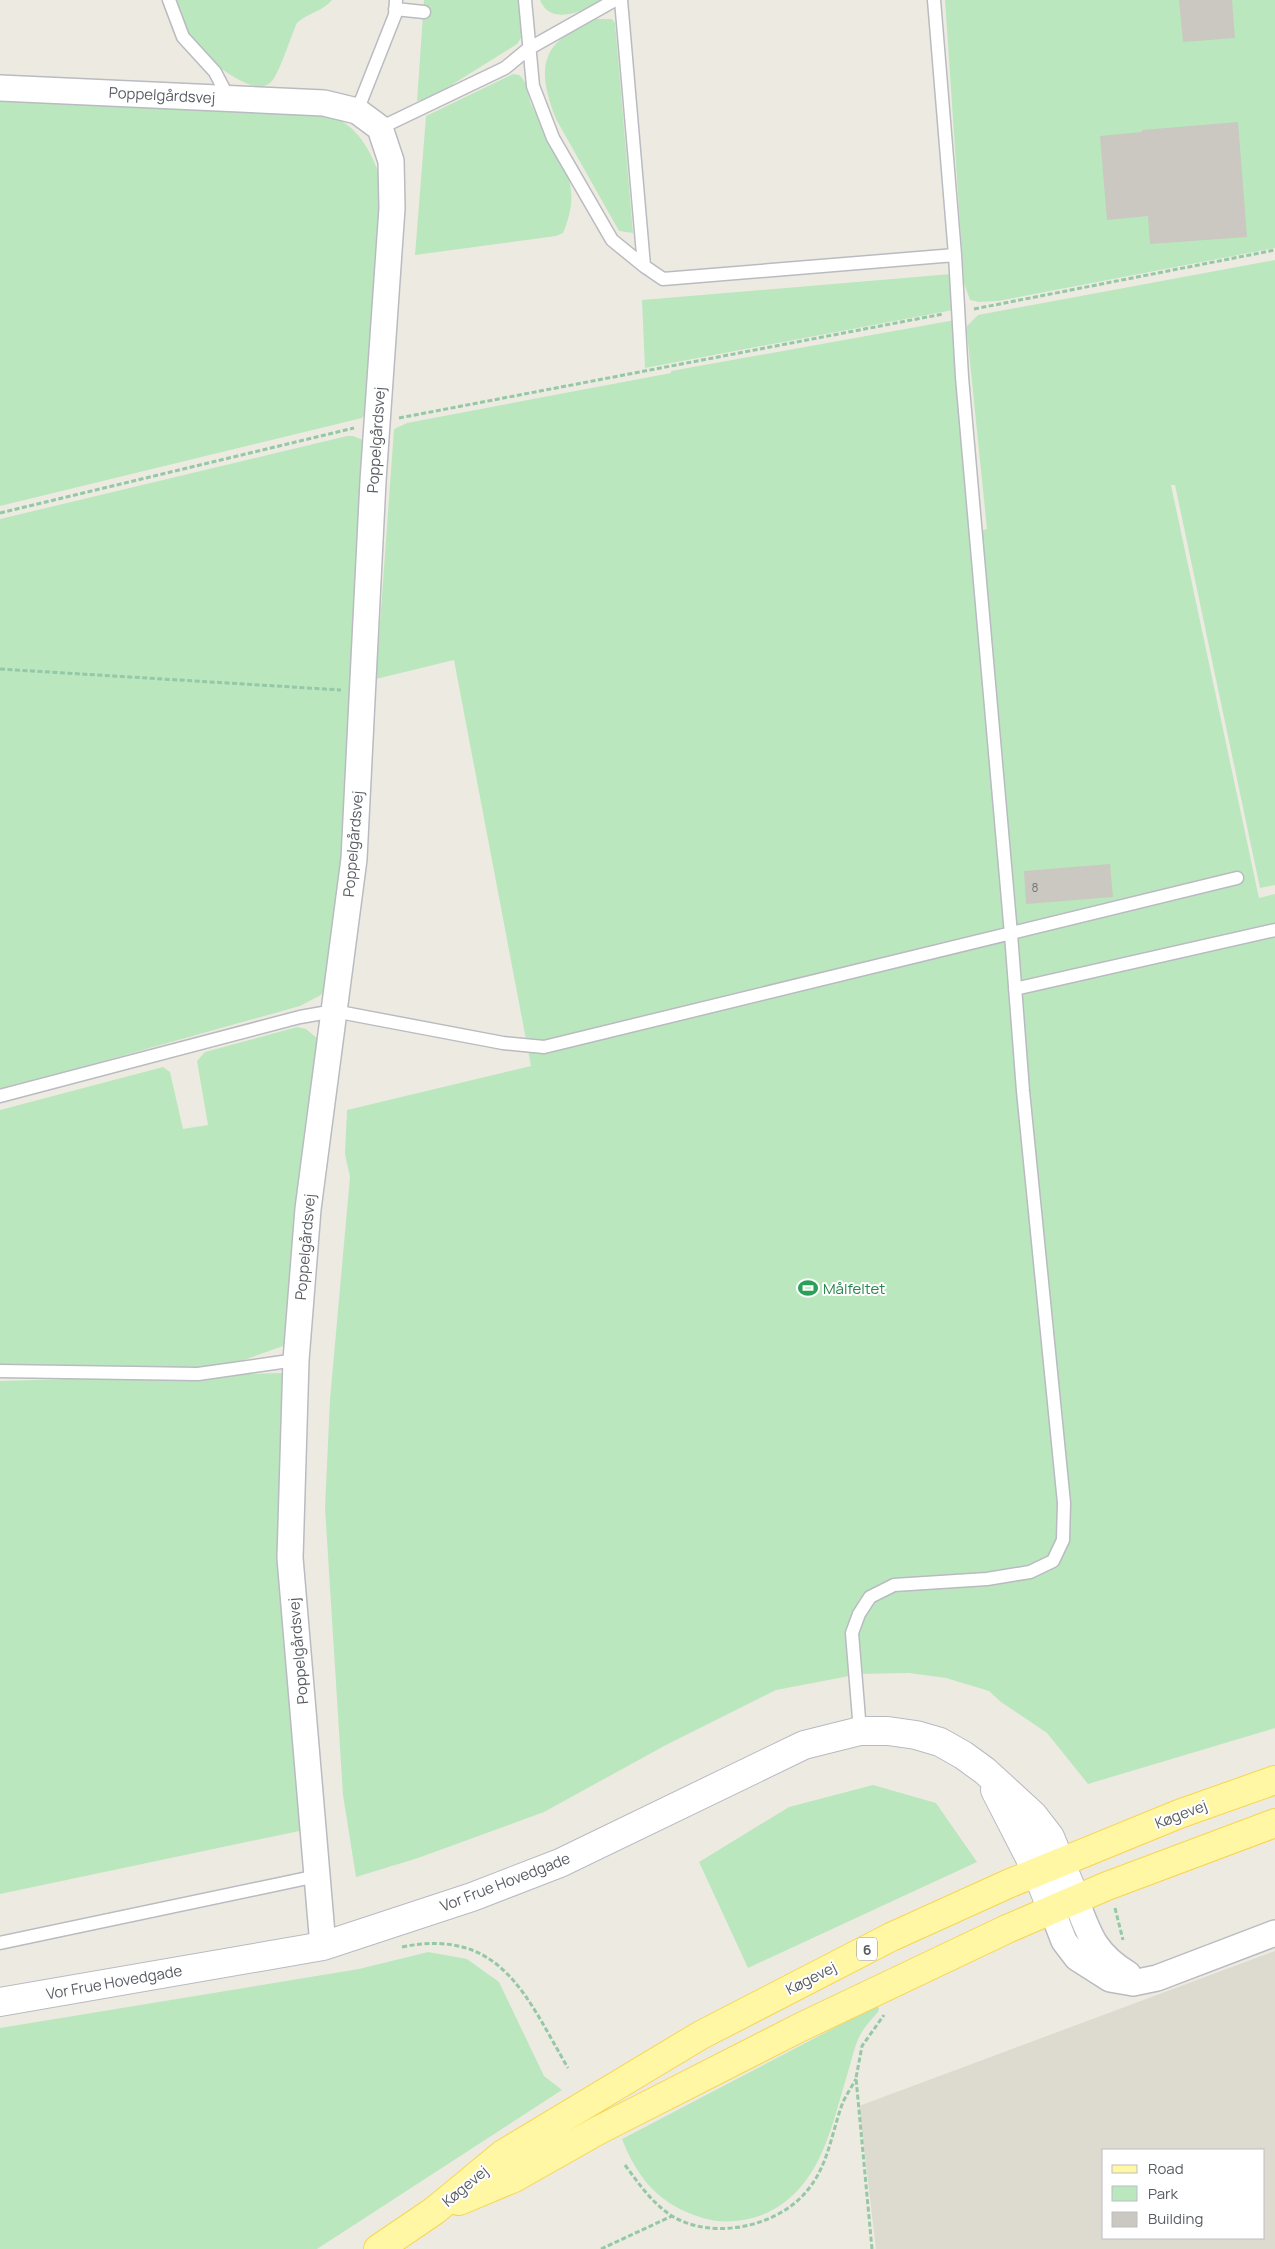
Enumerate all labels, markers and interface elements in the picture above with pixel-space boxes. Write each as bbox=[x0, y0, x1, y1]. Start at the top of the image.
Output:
street label: Poppelgårdsvej bbox=[108, 82, 216, 108]
street label: Poppelgårdsvej bbox=[362, 386, 390, 494]
street label: Poppelgårdsvej bbox=[338, 790, 368, 898]
house number: 8 bbox=[1032, 879, 1039, 896]
street label: Poppelgårdsvej bbox=[290, 1193, 320, 1301]
sports icon: Målfeltet bbox=[797, 1277, 819, 1299]
place label: Målfeltet bbox=[823, 1278, 885, 1299]
street label: Poppelgårdsvej bbox=[283, 1597, 313, 1705]
street label: Køgevej bbox=[1152, 1794, 1210, 1834]
street label: Vor Frue Hovedgade bbox=[437, 1847, 573, 1916]
road number: 6 bbox=[857, 1938, 877, 1960]
street label: Køgevej bbox=[782, 1956, 840, 2000]
street label: Vor Frue Hovedgade bbox=[44, 1960, 184, 2004]
legend bbox=[1102, 2149, 1265, 2239]
text: Road bbox=[1148, 2158, 1184, 2179]
street label: Køgevej bbox=[437, 2160, 493, 2212]
text: Park bbox=[1148, 2183, 1178, 2204]
text: Building bbox=[1148, 2208, 1203, 2229]

